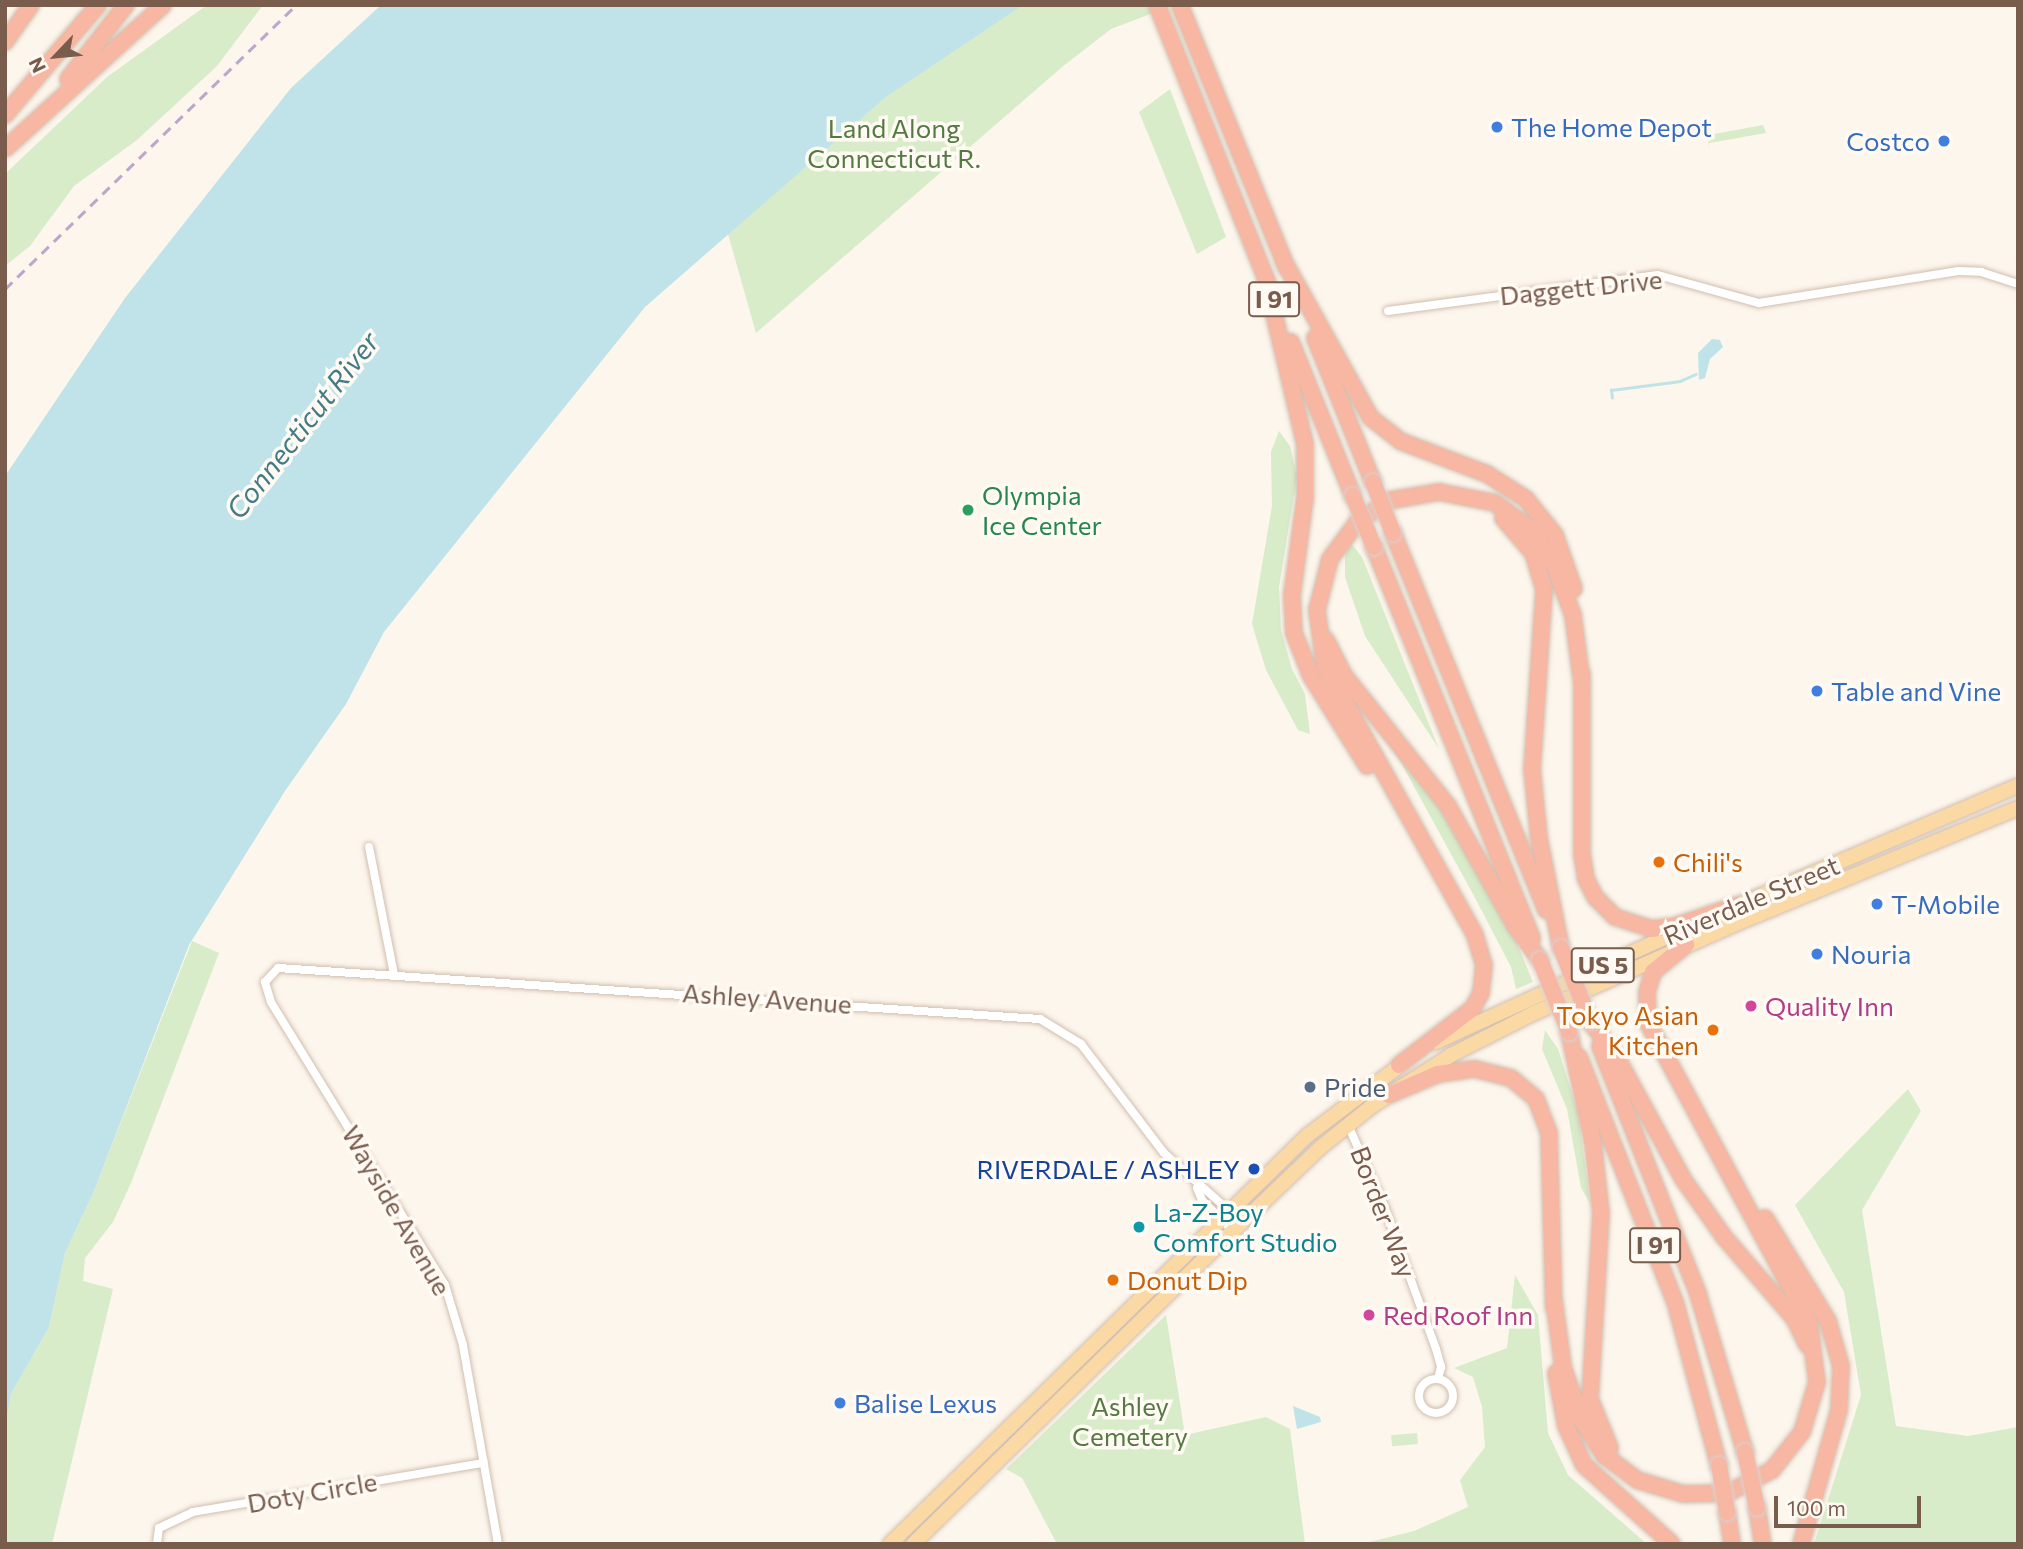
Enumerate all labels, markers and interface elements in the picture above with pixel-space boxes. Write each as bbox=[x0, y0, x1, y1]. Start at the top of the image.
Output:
north arrow bbox=[21, 21, 91, 91]
text: N bbox=[23, 54, 50, 77]
place label: The Home Depot bbox=[1511, 111, 1712, 143]
park label: Land Along Connecticut R. bbox=[807, 112, 981, 174]
marker: The Home Depot bbox=[1489, 119, 1505, 135]
place label: Costco bbox=[1846, 125, 1930, 157]
marker: Costco bbox=[1936, 133, 1952, 149]
street label: Daggett Drive bbox=[1498, 263, 1664, 311]
road number: I 91 bbox=[1248, 278, 1300, 320]
water label: Connecticut River bbox=[219, 325, 385, 525]
place label: Olympia Ice Center bbox=[982, 479, 1102, 540]
marker: Olympia Ice Center bbox=[960, 502, 976, 518]
place label: Table and Vine bbox=[1831, 675, 2001, 707]
marker: Table and Vine bbox=[1809, 683, 1825, 699]
place label: Chili's bbox=[1673, 846, 1743, 878]
street label: Riverdale Street bbox=[1658, 849, 1844, 951]
marker: Chili's bbox=[1651, 854, 1667, 870]
place label: T-Mobile bbox=[1891, 888, 2000, 920]
marker: T-Mobile bbox=[1869, 896, 1885, 912]
place label: Nouria bbox=[1831, 938, 1911, 970]
road number: US 5 bbox=[1570, 945, 1636, 986]
marker: Nouria bbox=[1809, 946, 1825, 962]
street label: Ashley Avenue bbox=[681, 977, 853, 1019]
place label: Quality Inn bbox=[1765, 990, 1894, 1022]
marker: Quality Inn bbox=[1743, 998, 1759, 1014]
place label: Tokyo Asian Kitchen bbox=[1556, 999, 1699, 1060]
marker: Tokyo Asian Kitchen bbox=[1705, 1022, 1721, 1038]
place label: Pride bbox=[1324, 1071, 1386, 1103]
marker: Pride bbox=[1302, 1079, 1318, 1095]
street label: Wayside Avenue bbox=[336, 1120, 458, 1300]
street label: Border Way bbox=[1345, 1142, 1423, 1282]
place label: RIVERDALE / ASHLEY bbox=[977, 1153, 1240, 1185]
marker: RIVERDALE / ASHLEY bbox=[1246, 1161, 1262, 1177]
place label: La-Z-Boy Comfort Studio bbox=[1153, 1196, 1338, 1258]
marker: La-Z-Boy Comfort Studio bbox=[1131, 1219, 1147, 1235]
road number: I 91 bbox=[1629, 1224, 1681, 1266]
place label: Donut Dip bbox=[1127, 1264, 1248, 1296]
marker: Donut Dip bbox=[1105, 1272, 1121, 1288]
place label: Red Roof Inn bbox=[1383, 1299, 1533, 1331]
marker: Red Roof Inn bbox=[1361, 1307, 1377, 1323]
place label: Balise Lexus bbox=[854, 1387, 997, 1419]
park label: Ashley Cemetery bbox=[1072, 1390, 1188, 1452]
marker: Balise Lexus bbox=[832, 1395, 848, 1411]
street label: Doty Circle bbox=[245, 1465, 379, 1519]
scale bar bbox=[1778, 1482, 1925, 1526]
text: 100 m bbox=[1787, 1495, 1846, 1520]

